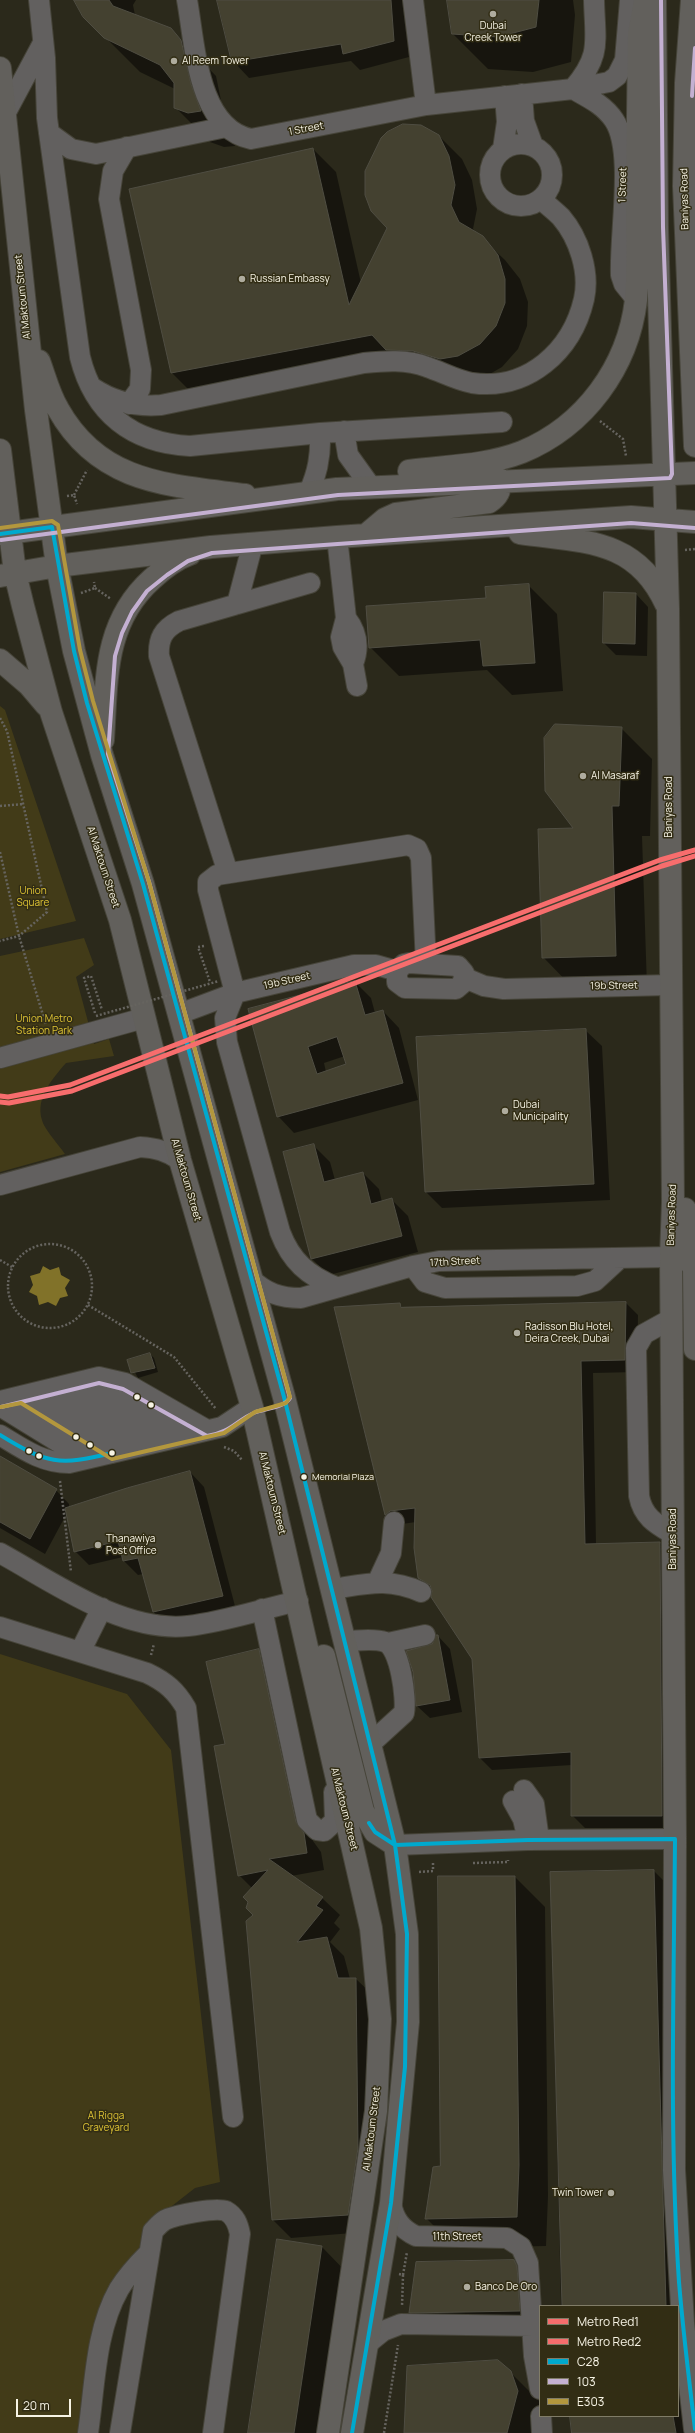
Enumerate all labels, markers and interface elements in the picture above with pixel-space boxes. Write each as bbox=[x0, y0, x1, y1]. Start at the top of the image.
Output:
marker: Dubai Creek Tower bbox=[488, 9, 498, 19]
place label: Dubai Creek Tower bbox=[464, 20, 522, 44]
place label: Al Reem Tower bbox=[182, 55, 249, 67]
marker: Al Reem Tower bbox=[169, 56, 179, 66]
street label: 1 Street bbox=[288, 120, 324, 138]
street label: 1 Street bbox=[616, 167, 630, 203]
street label: Baniyas Road bbox=[678, 168, 692, 230]
street label: Al Maktoum Street bbox=[13, 254, 33, 340]
place label: Russian Embassy bbox=[250, 273, 330, 285]
marker: Russian Embassy bbox=[237, 274, 247, 284]
place label: Al Masaraf bbox=[591, 770, 639, 782]
marker: Al Masaraf bbox=[578, 771, 588, 781]
street label: Baniyas Road bbox=[663, 776, 675, 838]
street label: Al Maktoum Street bbox=[84, 825, 122, 909]
park label: Union Square bbox=[17, 885, 49, 908]
street label: 19b Street bbox=[263, 970, 311, 992]
street label: 19b Street bbox=[590, 980, 638, 992]
park label: Union Metro Station Park bbox=[16, 1013, 72, 1036]
place label: Dubai Municipality bbox=[513, 1099, 569, 1122]
marker: Dubai Municipality bbox=[500, 1106, 510, 1116]
street label: Al Maktoum Street bbox=[169, 1137, 203, 1223]
street label: Baniyas Road bbox=[665, 1184, 679, 1246]
street label: 17th Street bbox=[430, 1255, 480, 1269]
place label: Radisson Blu Hotel, Deira Creek, Dubai bbox=[525, 1321, 613, 1344]
marker: Radisson Blu Hotel, Deira Creek, Dubai bbox=[512, 1328, 522, 1338]
unlabelled marker bbox=[132, 1392, 142, 1402]
unlabelled marker bbox=[146, 1400, 156, 1410]
unlabelled marker bbox=[71, 1432, 81, 1442]
unlabelled marker bbox=[85, 1440, 95, 1450]
unlabelled marker bbox=[24, 1446, 34, 1456]
unlabelled marker bbox=[107, 1448, 117, 1458]
street label: Al Maktoum Street bbox=[256, 1450, 288, 1536]
unlabelled marker bbox=[34, 1451, 44, 1461]
marker: Memorial Plaza bbox=[299, 1472, 309, 1482]
place label: Memorial Plaza bbox=[312, 1472, 374, 1482]
street label: Baniyas Road bbox=[667, 1508, 679, 1570]
place label: Thanawiya Post Office bbox=[106, 1533, 157, 1556]
marker: Thanawiya Post Office bbox=[93, 1540, 103, 1550]
street label: Al Maktoum Street bbox=[328, 1766, 360, 1852]
street label: Al Maktoum Street bbox=[361, 2086, 383, 2172]
park label: Al Rigga Graveyard bbox=[83, 2110, 129, 2134]
place label: Twin Tower bbox=[552, 2187, 603, 2199]
marker: Twin Tower bbox=[606, 2188, 616, 2198]
street label: 11th Street bbox=[432, 2231, 482, 2243]
place label: Banco De Oro bbox=[475, 2281, 537, 2293]
marker: Banco De Oro bbox=[462, 2282, 472, 2292]
legend bbox=[539, 2305, 679, 2417]
text: Metro Red1 bbox=[577, 2313, 639, 2330]
text: Metro Red2 bbox=[577, 2333, 641, 2350]
text: C28 bbox=[577, 2353, 599, 2370]
text: 103 bbox=[577, 2373, 596, 2390]
scale bar bbox=[18, 2391, 73, 2417]
text: E303 bbox=[577, 2393, 604, 2410]
text: 20 m bbox=[23, 2397, 50, 2414]

